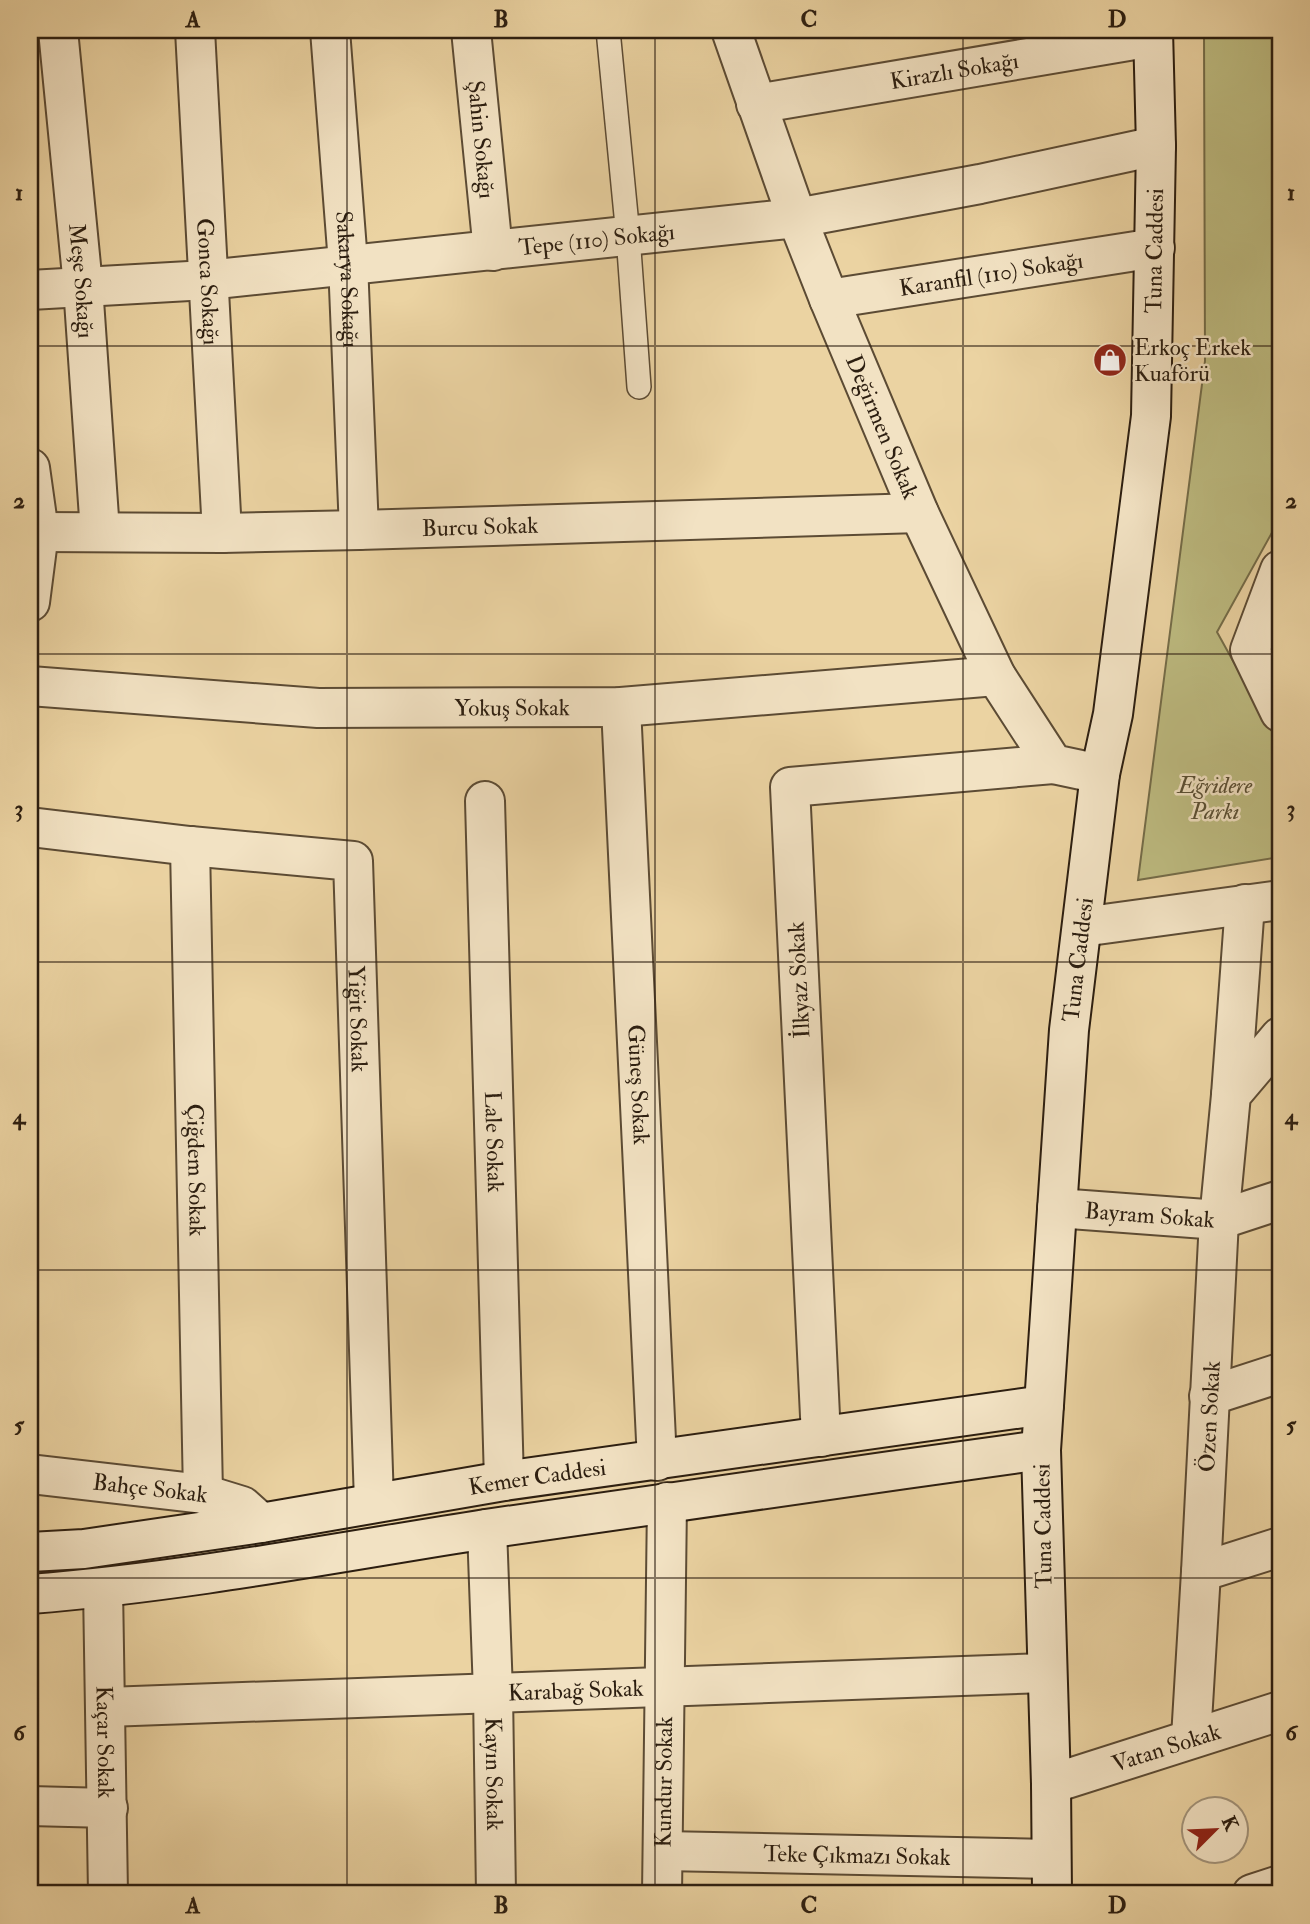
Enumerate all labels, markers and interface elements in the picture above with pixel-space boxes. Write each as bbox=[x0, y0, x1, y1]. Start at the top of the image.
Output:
text: A bbox=[185, 5, 201, 34]
text: B bbox=[493, 5, 509, 34]
text: C bbox=[801, 5, 817, 34]
text: D bbox=[1108, 5, 1126, 34]
street label: Kirazlı Sokağı bbox=[888, 45, 1021, 96]
street label: Şahin Sokağı bbox=[462, 79, 502, 200]
text: 1 bbox=[15, 178, 23, 207]
text: 1 bbox=[1287, 178, 1295, 207]
street label: Tuna Caddesi bbox=[1138, 188, 1170, 314]
street label: Sakarya Sokağı bbox=[330, 210, 366, 348]
street label: Tepe (110) Sokağı bbox=[517, 216, 676, 262]
street label: Gonca Sokağı bbox=[191, 217, 226, 346]
street label: Meşe Sokağı bbox=[62, 222, 101, 339]
street label: Karanfil (110) Sokağı bbox=[897, 245, 1085, 302]
place label: Erkoç Erkek Kuaförü bbox=[1134, 333, 1251, 388]
shop icon: Erkoç Erkek Kuaförü bbox=[1091, 341, 1129, 379]
street label: Değirmen Sokak bbox=[840, 350, 926, 503]
text: 2 bbox=[13, 486, 25, 515]
text: 2 bbox=[1285, 486, 1297, 515]
street label: Burcu Sokak bbox=[421, 510, 539, 543]
street label: Yokuş Sokak bbox=[455, 693, 570, 722]
park label: Eğridere Parkı bbox=[1176, 771, 1253, 826]
text: 3 bbox=[15, 794, 23, 823]
text: 3 bbox=[1287, 794, 1295, 823]
street label: Tuna Caddesi bbox=[1056, 896, 1099, 1024]
street label: İlkyaz Sokak bbox=[781, 921, 817, 1039]
street label: Yiğit Sokak bbox=[342, 965, 374, 1073]
street label: Güneş Sokak bbox=[622, 1024, 656, 1145]
street label: Lale Sokak bbox=[479, 1091, 510, 1193]
text: 4 bbox=[12, 1102, 27, 1131]
text: 4 bbox=[1284, 1102, 1299, 1131]
street label: Çiğdem Sokak bbox=[181, 1103, 212, 1237]
street label: Bayram Sokak bbox=[1084, 1196, 1216, 1234]
street label: Özen Sokak bbox=[1192, 1360, 1226, 1473]
text: 5 bbox=[14, 1410, 25, 1439]
text: 5 bbox=[1286, 1410, 1297, 1439]
street label: Kemer Caddesi bbox=[466, 1452, 608, 1501]
street label: Tuna Caddesi bbox=[1027, 1463, 1059, 1589]
street label: Bahçe Sokak bbox=[91, 1467, 209, 1509]
street label: Karabağ Sokak bbox=[507, 1673, 644, 1707]
street label: Kaçar Sokak bbox=[90, 1685, 121, 1799]
street label: Kundur Sokak bbox=[648, 1716, 679, 1848]
street label: Vatan Sokak bbox=[1108, 1716, 1224, 1778]
street label: Kayın Sokak bbox=[479, 1717, 510, 1831]
text: 6 bbox=[13, 1718, 27, 1747]
text: 6 bbox=[1285, 1718, 1299, 1747]
north arrow bbox=[1180, 1794, 1250, 1864]
text: K bbox=[1216, 1813, 1244, 1835]
street label: Teke Çıkmazı Sokak bbox=[763, 1839, 951, 1871]
text: A bbox=[185, 1891, 201, 1920]
text: B bbox=[493, 1891, 509, 1920]
text: C bbox=[801, 1891, 817, 1920]
text: D bbox=[1108, 1891, 1126, 1920]

